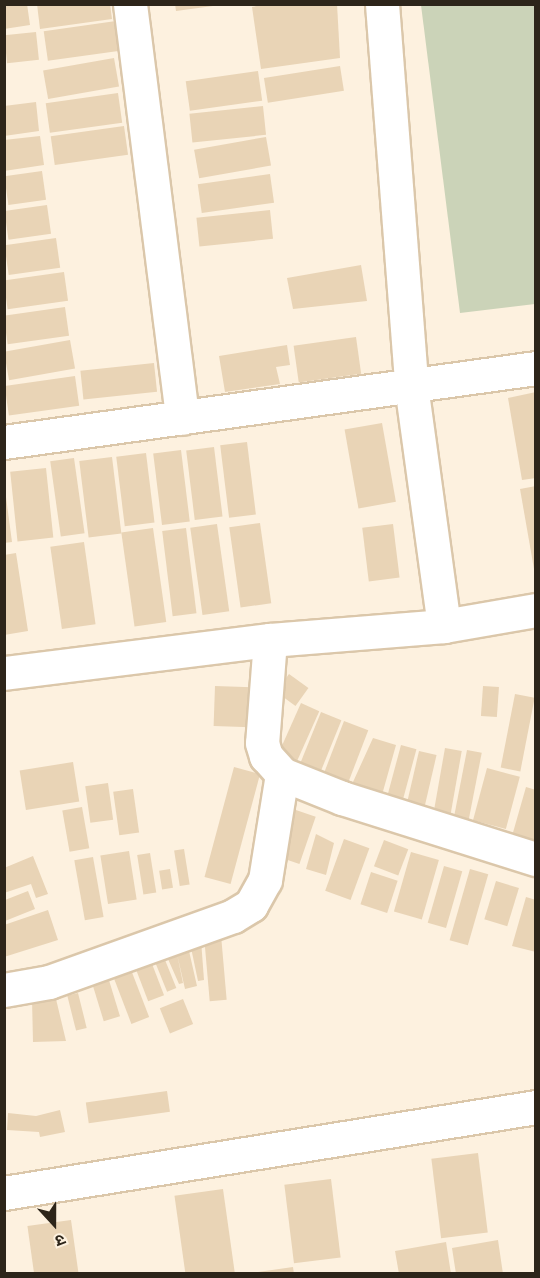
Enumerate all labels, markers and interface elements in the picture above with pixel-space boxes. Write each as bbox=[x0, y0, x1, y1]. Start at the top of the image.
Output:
north arrow bbox=[24, 1194, 84, 1254]
text: उ bbox=[53, 1231, 68, 1252]

